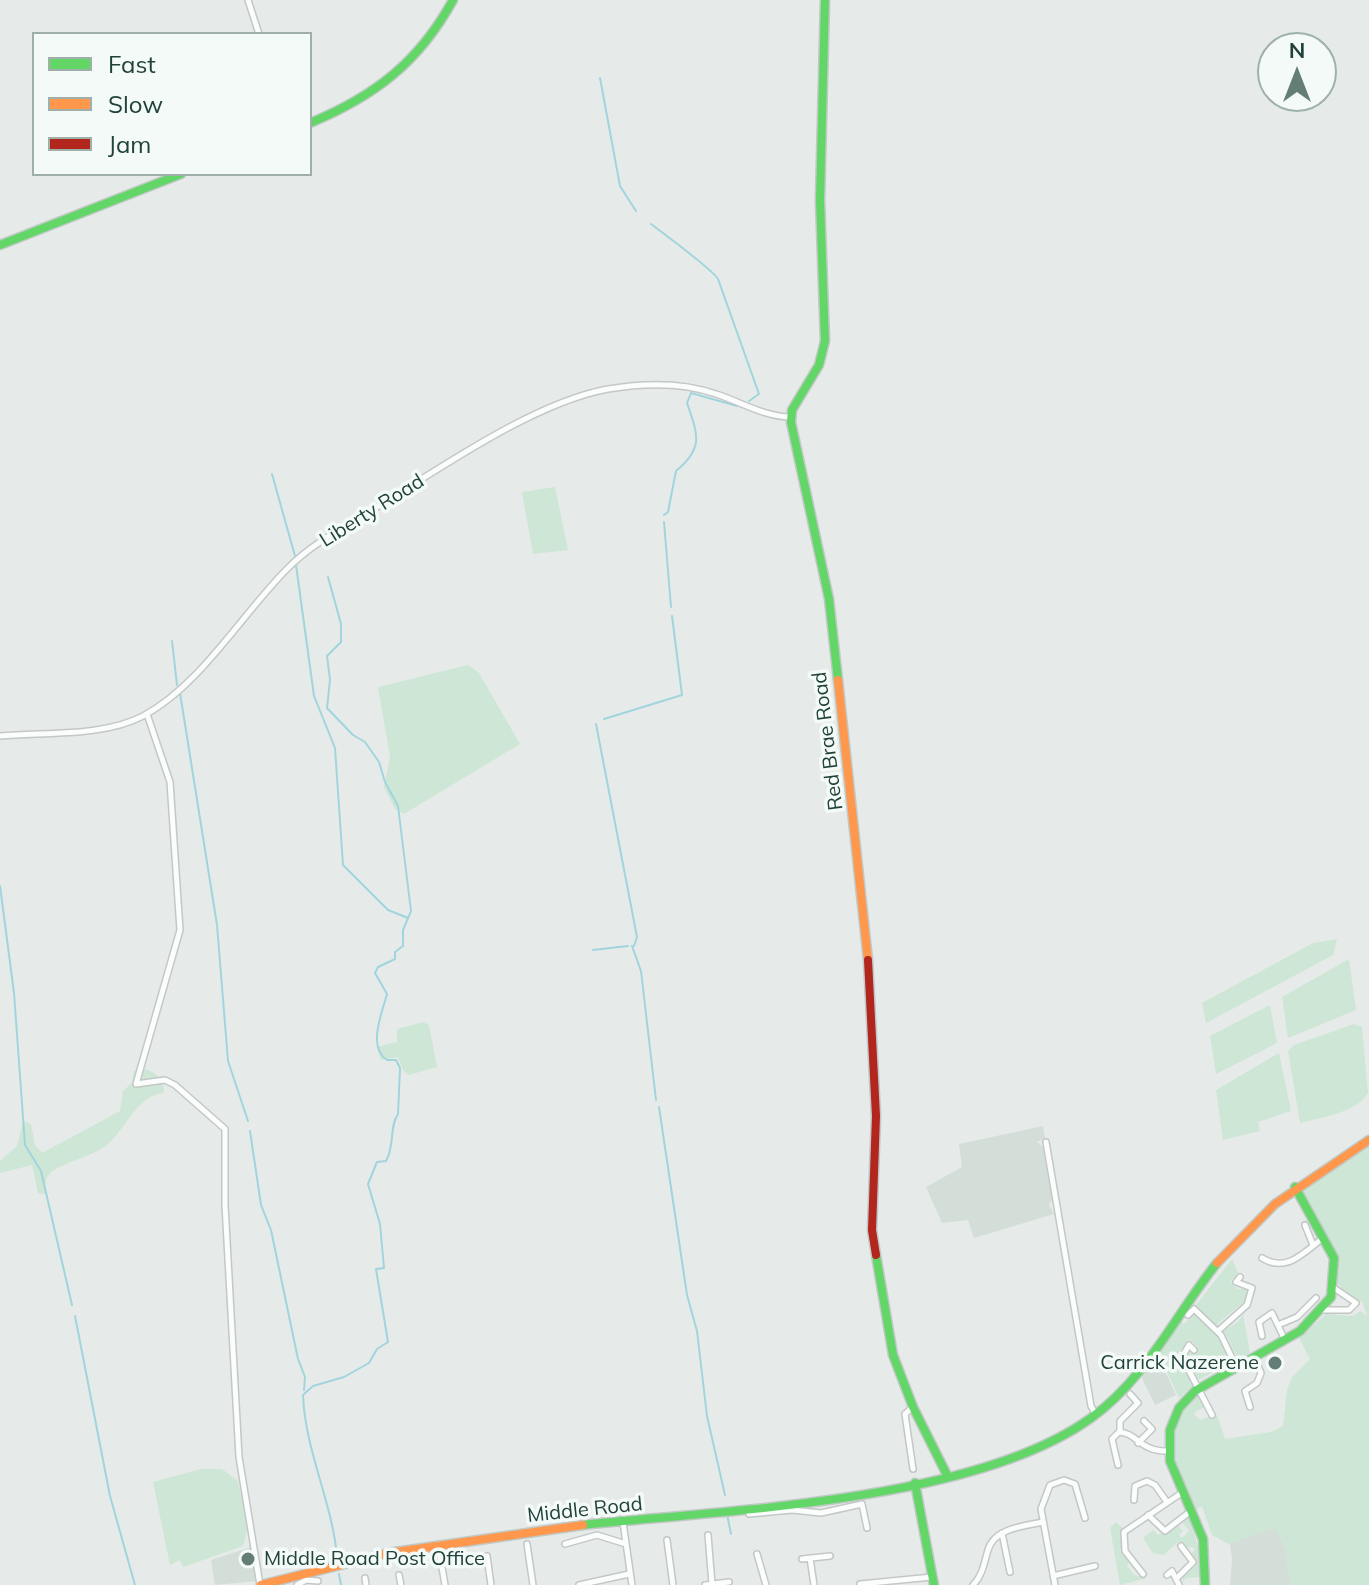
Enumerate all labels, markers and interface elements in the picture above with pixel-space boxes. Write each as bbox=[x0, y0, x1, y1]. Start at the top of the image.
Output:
legend bbox=[32, 32, 312, 176]
north arrow bbox=[1257, 32, 1337, 112]
text: N bbox=[1289, 36, 1305, 64]
text: Fast bbox=[108, 49, 156, 79]
text: Slow bbox=[108, 89, 163, 119]
text: Jam bbox=[108, 129, 151, 159]
street label: Liberty Road bbox=[315, 469, 429, 553]
street label: Red Brae Road bbox=[808, 670, 848, 812]
place label: Carrick Nazerene bbox=[1100, 1351, 1259, 1375]
marker: Carrick Nazerene bbox=[1266, 1354, 1284, 1372]
street label: Middle Road bbox=[526, 1492, 644, 1528]
place label: Middle Road Post Office bbox=[264, 1547, 485, 1571]
marker: Middle Road Post Office bbox=[239, 1550, 257, 1568]

